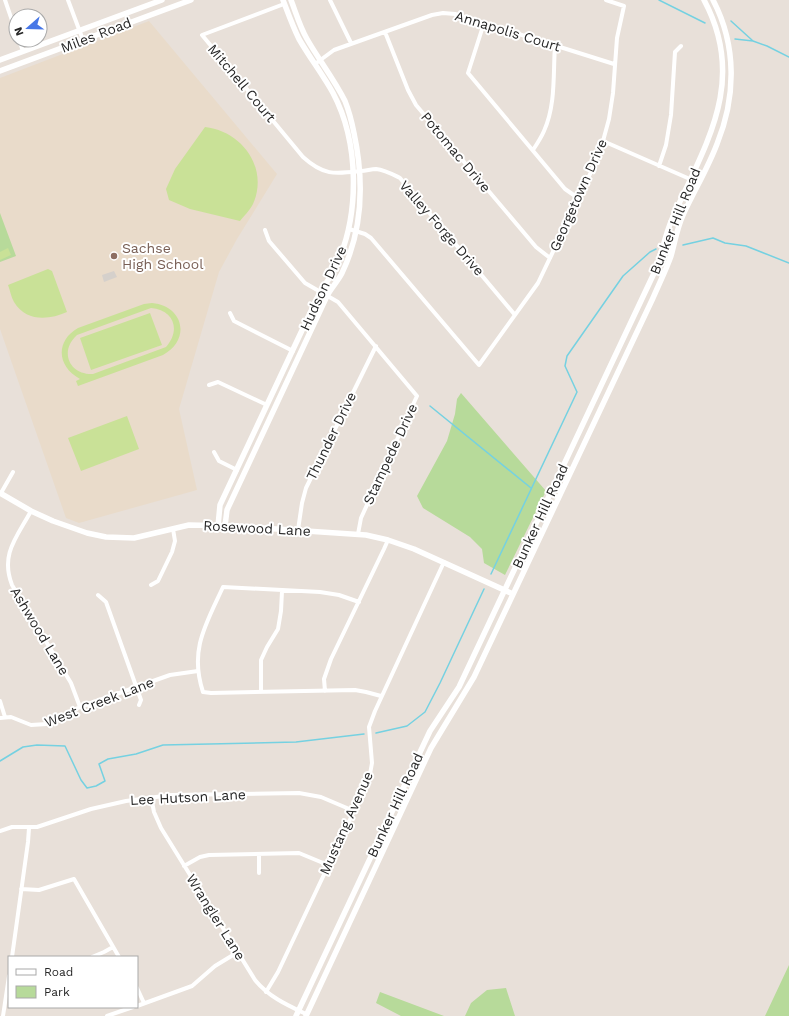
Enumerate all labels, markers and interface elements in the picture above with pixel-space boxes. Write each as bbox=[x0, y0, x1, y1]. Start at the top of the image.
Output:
street label: Annapolis Court bbox=[453, 7, 563, 55]
north arrow bbox=[8, 8, 48, 48]
street label: Miles Road bbox=[58, 14, 134, 56]
text: N bbox=[12, 25, 27, 37]
street label: Mitchell Court bbox=[205, 41, 279, 125]
street label: Potomac Drive bbox=[418, 109, 494, 195]
street label: Georgetown Drive bbox=[546, 136, 610, 254]
street label: Bunker Hill Road bbox=[646, 165, 704, 277]
street label: Valley Forge Drive bbox=[396, 177, 488, 279]
place label: Sachse High School bbox=[122, 240, 204, 272]
street label: Hudson Drive bbox=[296, 243, 350, 333]
marker: Sachse High School bbox=[109, 251, 119, 261]
street label: Thunder Drive bbox=[303, 389, 359, 483]
street label: Stampede Drive bbox=[360, 401, 420, 507]
street label: Bunker Hill Road bbox=[509, 461, 571, 571]
street label: Rosewood Lane bbox=[203, 517, 311, 539]
street label: Ashwood Lane bbox=[7, 584, 73, 678]
street label: West Creek Lane bbox=[42, 674, 156, 730]
street label: Bunker Hill Road bbox=[364, 750, 426, 860]
street label: Mustang Avenue bbox=[316, 769, 376, 877]
street label: Lee Hutson Lane bbox=[130, 786, 246, 808]
street label: Wrangler Lane bbox=[183, 871, 249, 963]
legend bbox=[8, 956, 138, 1008]
text: Road bbox=[44, 965, 73, 979]
text: Park bbox=[44, 985, 70, 999]

